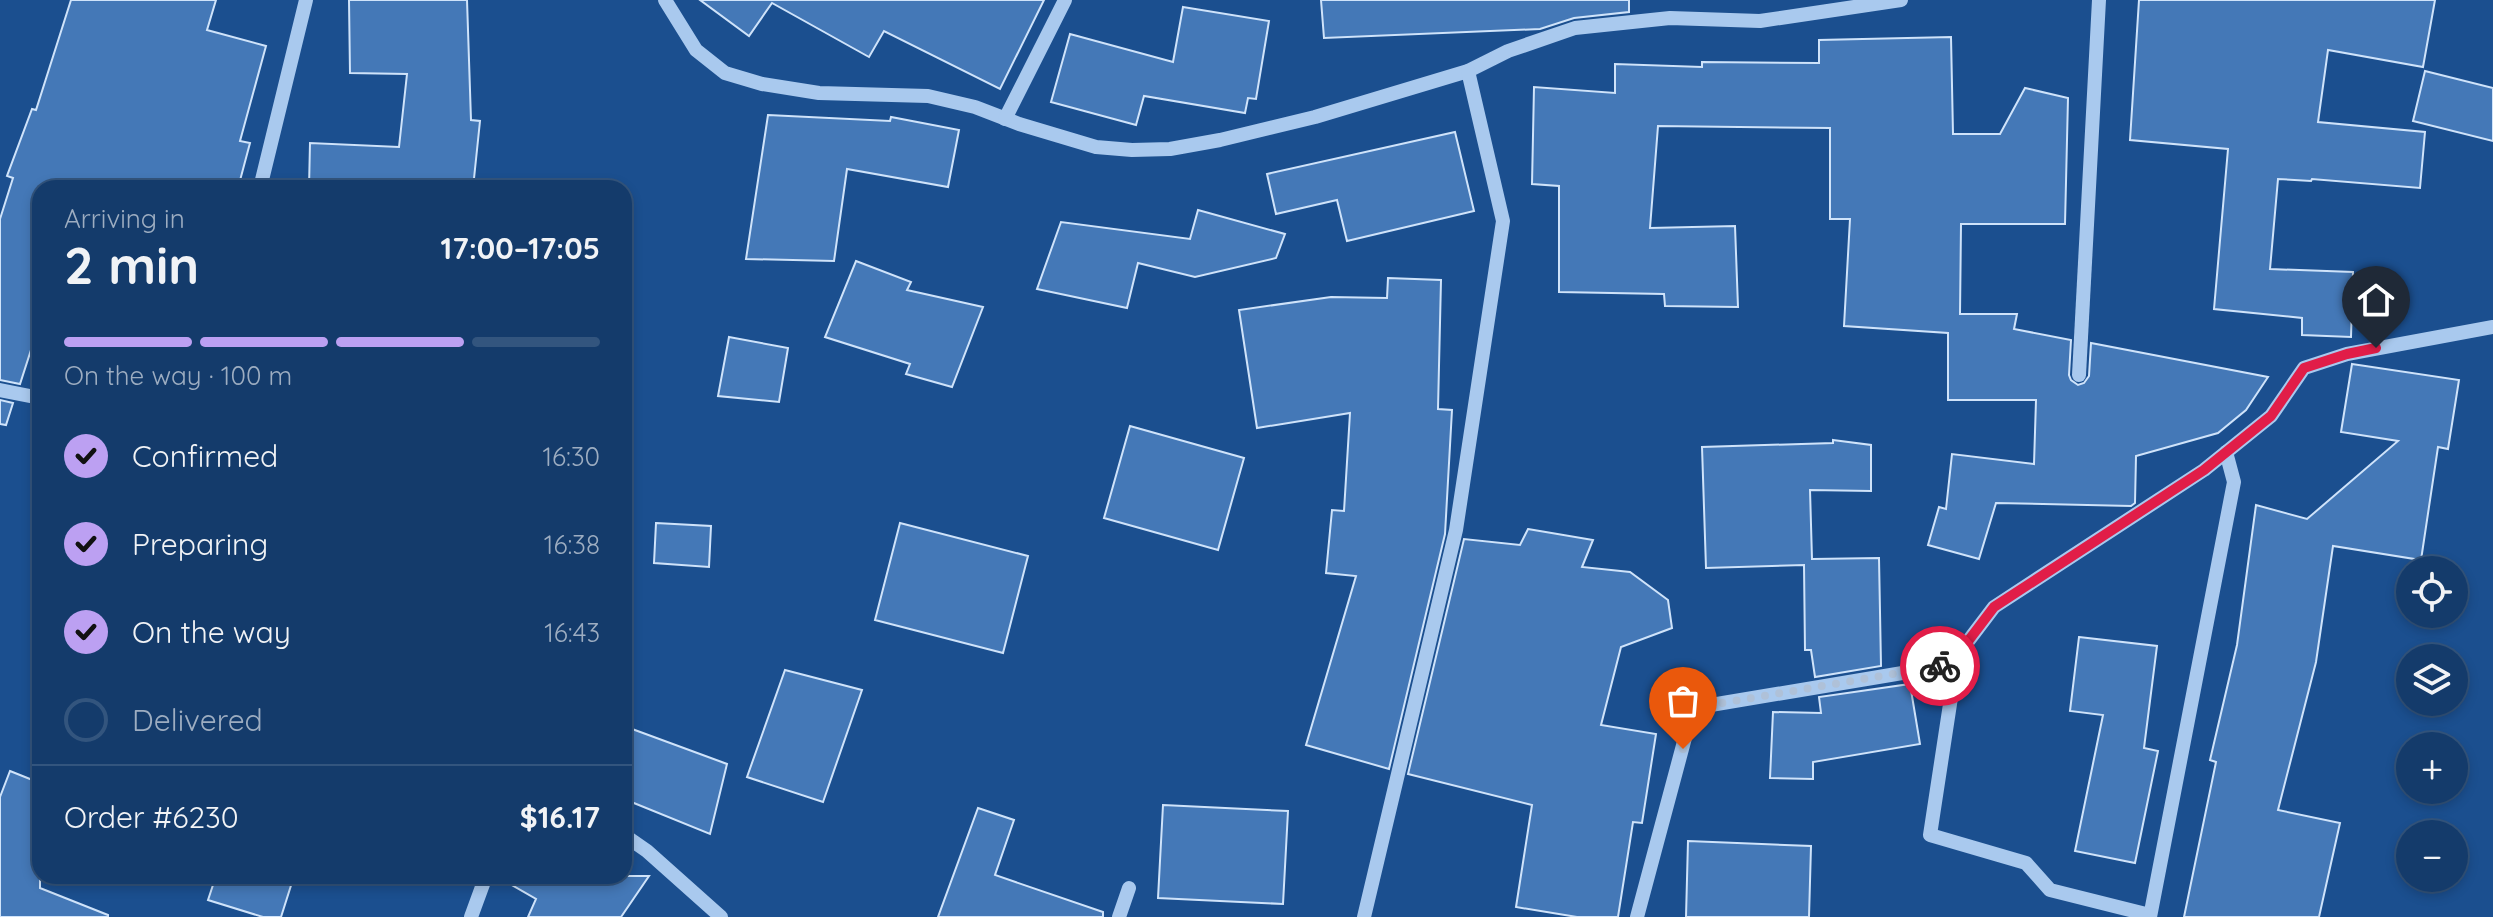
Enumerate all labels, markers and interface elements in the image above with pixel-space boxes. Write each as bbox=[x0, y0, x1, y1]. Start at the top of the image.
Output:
text: Arriving in bbox=[64, 202, 185, 235]
text: 17:00–17:05 bbox=[441, 229, 600, 267]
text: 2 min bbox=[64, 232, 199, 297]
pin bbox=[2342, 266, 2410, 348]
icon: home bbox=[2354, 278, 2398, 322]
text: On the way · 100 m bbox=[64, 359, 292, 392]
icon: check bbox=[64, 434, 108, 478]
text: Confirmed bbox=[132, 437, 278, 475]
text: 16:30 bbox=[542, 440, 600, 473]
icon: check bbox=[64, 522, 108, 566]
text: Preparing bbox=[132, 525, 268, 563]
text: 16:38 bbox=[544, 528, 600, 561]
map controls bbox=[2396, 556, 2468, 892]
button: locate bbox=[2396, 556, 2468, 628]
icon: check bbox=[64, 610, 108, 654]
text: On the way bbox=[132, 613, 291, 651]
text: 16:43 bbox=[544, 616, 600, 649]
courier bbox=[1900, 626, 1980, 706]
icon: bike bbox=[1918, 644, 1962, 688]
button: layers bbox=[2396, 644, 2468, 716]
pin bbox=[1649, 667, 1717, 749]
icon: bag bbox=[1661, 679, 1705, 723]
text: Delivered bbox=[132, 701, 263, 739]
button: + bbox=[2396, 732, 2468, 804]
text: Order #6230 bbox=[64, 798, 239, 836]
text: $16.17 bbox=[520, 798, 600, 836]
button: − bbox=[2396, 820, 2468, 892]

